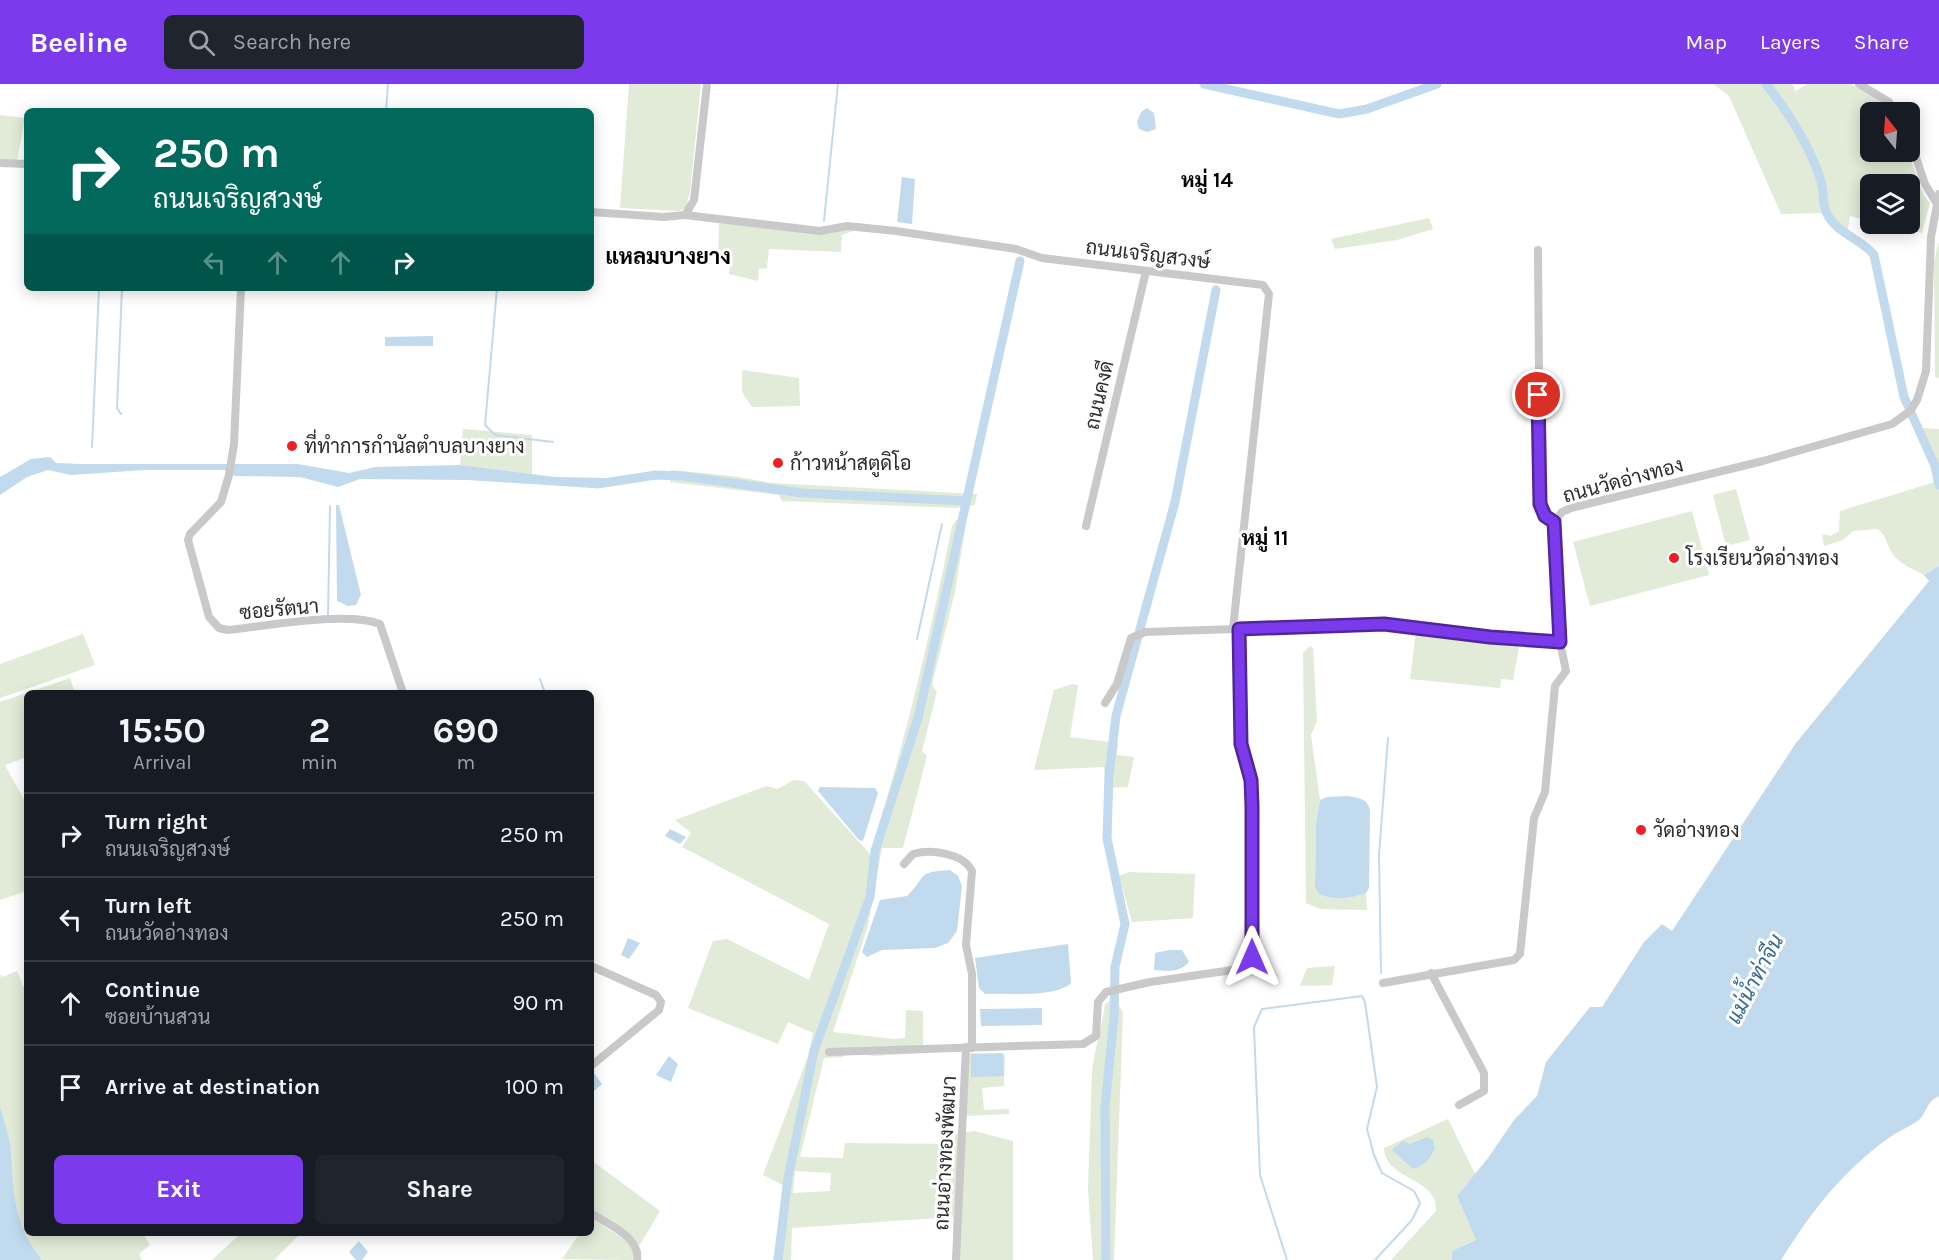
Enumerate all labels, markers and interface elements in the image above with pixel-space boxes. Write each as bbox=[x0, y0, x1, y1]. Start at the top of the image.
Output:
search box bbox=[164, 15, 584, 69]
text: Beeline bbox=[30, 26, 128, 59]
icon: search bbox=[185, 26, 218, 59]
text: Search here bbox=[233, 29, 351, 55]
text: Map bbox=[1685, 30, 1727, 54]
text: Layers bbox=[1760, 30, 1821, 54]
text: Share bbox=[1854, 30, 1909, 54]
north arrow bbox=[1860, 102, 1920, 162]
map controls bbox=[1860, 102, 1920, 234]
text: 250 m bbox=[153, 128, 280, 178]
icon: right bbox=[54, 132, 132, 210]
district label: หมู่ 14 bbox=[1181, 168, 1234, 194]
button: layers bbox=[1860, 174, 1920, 234]
text: ถนนเจริญสวงษ์ bbox=[153, 183, 322, 215]
street label: ถนนเจริญสวงษ์ bbox=[1084, 232, 1212, 274]
district label: แหลมบางยาง bbox=[605, 244, 731, 270]
icon: left bbox=[198, 246, 231, 279]
icon: ahead bbox=[261, 246, 294, 279]
icon: ahead bbox=[324, 246, 357, 279]
icon: right bbox=[387, 246, 420, 279]
street label: ถนนคงดี bbox=[1078, 358, 1119, 432]
pin bbox=[1512, 369, 1563, 420]
icon: arrive bbox=[1521, 378, 1554, 411]
place label: ที่ทำการกำนัลตำบลบางยาง bbox=[304, 429, 525, 458]
marker: ที่ทำการกำนัลตำบลบางยาง bbox=[285, 439, 299, 453]
place label: ก้าวหน้าสตูดิโอ bbox=[790, 450, 912, 478]
street label: ถนนวัดอ่างทอง bbox=[1560, 452, 1686, 508]
marker: ก้าวหน้าสตูดิโอ bbox=[771, 456, 785, 470]
district label: หมู่ 11 bbox=[1241, 526, 1289, 552]
place label: โรงเรียนวัดอ่างทอง bbox=[1685, 545, 1839, 570]
marker: โรงเรียนวัดอ่างทอง bbox=[1667, 551, 1681, 565]
street label: ซอยรัตนา bbox=[238, 594, 320, 624]
text: 15:50 bbox=[119, 709, 206, 751]
text: 2 bbox=[308, 709, 330, 751]
text: 690 bbox=[433, 709, 499, 751]
text: Arrival bbox=[133, 751, 192, 774]
text: min bbox=[301, 751, 338, 774]
text: m bbox=[456, 751, 475, 774]
text: Turn right bbox=[105, 809, 208, 835]
place label: วัดอ่างทอง bbox=[1653, 818, 1740, 842]
icon: right bbox=[54, 819, 87, 852]
text: 250 m bbox=[500, 822, 564, 848]
marker: วัดอ่างทอง bbox=[1634, 823, 1648, 837]
text: ถนนเจริญสวงษ์ bbox=[105, 838, 230, 861]
text: Turn left bbox=[105, 893, 192, 919]
icon: left bbox=[54, 903, 87, 936]
text: 250 m bbox=[500, 906, 564, 932]
text: ถนนวัดอ่างทอง bbox=[105, 922, 229, 945]
position arrow bbox=[1220, 925, 1284, 989]
water label: แม่น้ำท่าจีน bbox=[1716, 927, 1789, 1028]
text: Continue bbox=[105, 977, 200, 1003]
icon: ahead bbox=[54, 987, 87, 1020]
text: 90 m bbox=[512, 990, 564, 1016]
text: ซอยบ้านสวน bbox=[105, 1006, 210, 1029]
icon: arrive bbox=[54, 1071, 87, 1104]
text: Arrive at destination bbox=[105, 1074, 320, 1100]
text: 100 m bbox=[505, 1074, 564, 1100]
street label: ถนนอ่างทองพัฒนา bbox=[929, 1075, 961, 1231]
button: Exit bbox=[54, 1155, 303, 1224]
button: Share bbox=[315, 1155, 564, 1224]

